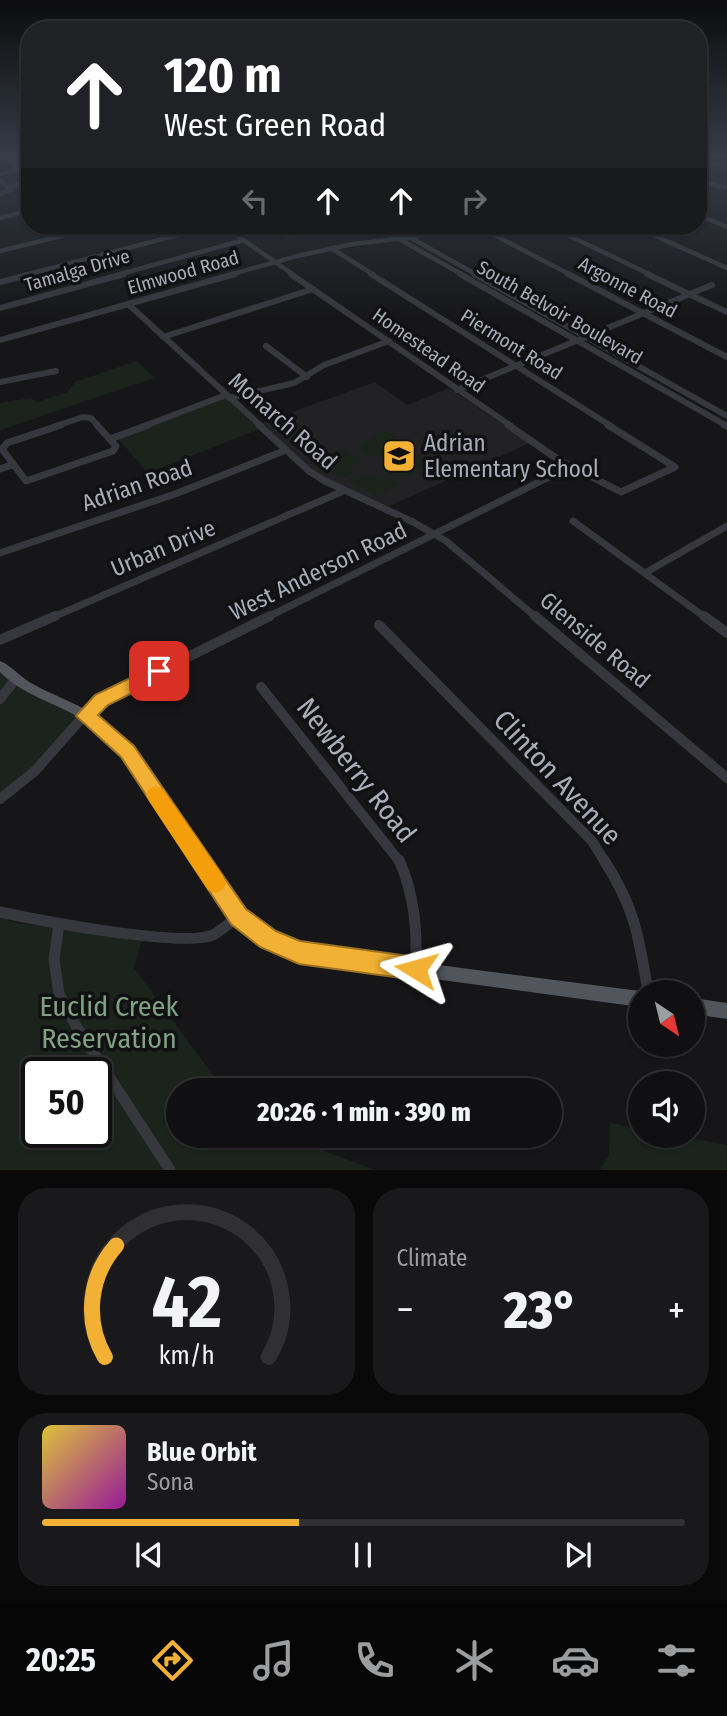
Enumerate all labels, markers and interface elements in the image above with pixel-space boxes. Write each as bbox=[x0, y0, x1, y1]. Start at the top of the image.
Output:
text: 120 m bbox=[164, 46, 282, 105]
icon: ahead bbox=[49, 49, 140, 140]
text: West Green Road bbox=[164, 106, 386, 144]
icon: left bbox=[236, 182, 274, 220]
icon: ahead bbox=[309, 182, 347, 220]
icon: ahead bbox=[382, 182, 420, 220]
icon: right bbox=[455, 182, 493, 220]
street label: Tamalga Drive bbox=[22, 244, 132, 296]
street label: Elmwood Road bbox=[125, 246, 242, 299]
street label: Argonne Road bbox=[575, 252, 681, 323]
street label: South Belvoir Boulevard bbox=[473, 256, 647, 369]
street label: Homestead Road bbox=[368, 303, 489, 398]
street label: Piermont Road bbox=[457, 304, 567, 385]
street label: Monarch Road bbox=[223, 366, 343, 476]
place label: Adrian Elementary School bbox=[424, 429, 599, 483]
school or university icon: Adrian Elementary School bbox=[380, 437, 418, 475]
street label: Adrian Road bbox=[78, 453, 196, 517]
street label: Urban Drive bbox=[106, 513, 220, 583]
street label: West Anderson Road bbox=[225, 516, 411, 626]
street label: Glenside Road bbox=[534, 586, 656, 694]
pin bbox=[129, 641, 189, 701]
icon: arrive bbox=[140, 652, 178, 690]
street label: Newberry Road bbox=[290, 691, 423, 849]
street label: Clinton Avenue bbox=[487, 703, 628, 852]
position arrow bbox=[379, 932, 453, 1006]
north arrow bbox=[628, 980, 705, 1057]
map controls bbox=[628, 980, 705, 1148]
park label: Euclid Creek Reservation bbox=[40, 990, 179, 1055]
speed limit sign: 50 bbox=[21, 1057, 112, 1148]
button: sound bbox=[628, 1071, 705, 1148]
text: 20:26 · 1 min · 390 m bbox=[257, 1097, 471, 1128]
text: Climate bbox=[397, 1244, 467, 1272]
text: 42 bbox=[151, 1260, 221, 1347]
text: 23° bbox=[504, 1279, 578, 1342]
text: − bbox=[397, 1287, 414, 1333]
text: + bbox=[668, 1287, 685, 1333]
text: km/h bbox=[158, 1341, 214, 1371]
text: Blue Orbit bbox=[147, 1437, 257, 1468]
text: Sona bbox=[147, 1468, 194, 1496]
icon: previous bbox=[130, 1536, 168, 1574]
icon: pause bbox=[344, 1536, 382, 1574]
icon: next bbox=[559, 1536, 597, 1574]
icon: directions bbox=[148, 1636, 197, 1685]
icon: music bbox=[249, 1636, 298, 1685]
icon: phone bbox=[350, 1636, 399, 1685]
icon: climate bbox=[450, 1636, 499, 1685]
icon: car bbox=[551, 1636, 600, 1685]
icon: filters bbox=[652, 1636, 701, 1685]
text: 20:25 bbox=[26, 1641, 96, 1679]

